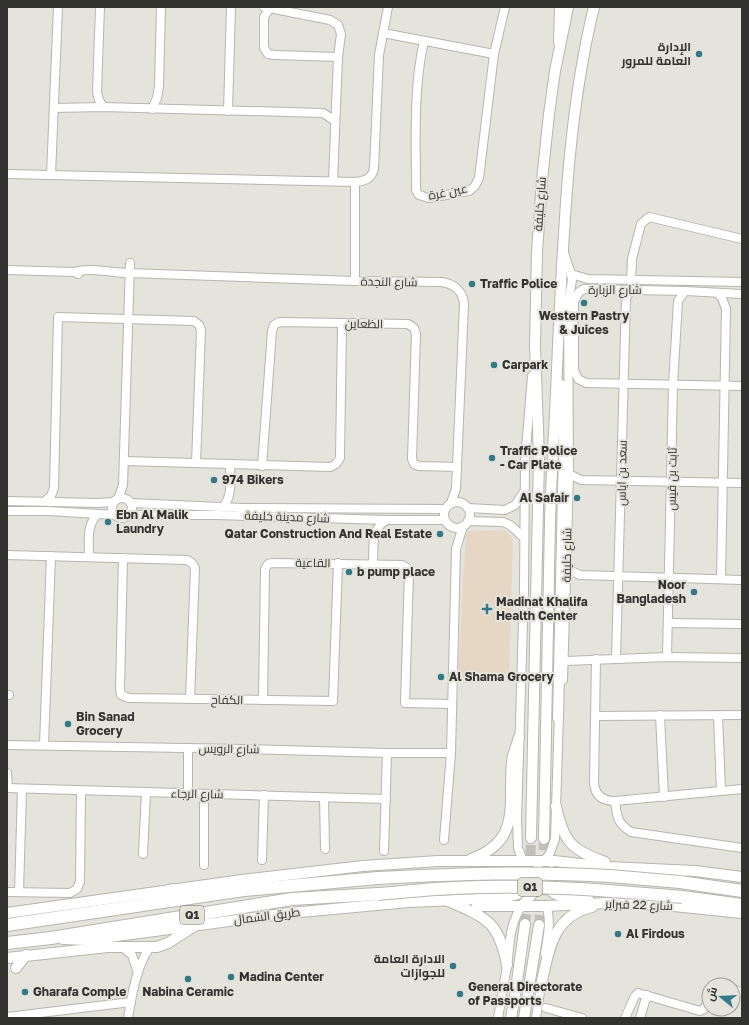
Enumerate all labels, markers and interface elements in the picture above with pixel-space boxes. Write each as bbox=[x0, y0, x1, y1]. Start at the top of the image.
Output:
place label: الإدارة العامة للمرور bbox=[620, 39, 691, 69]
marker: الإدارة العامة للمرور bbox=[694, 49, 704, 59]
street label: شارع خليفة bbox=[530, 176, 550, 232]
street label: عين غرة bbox=[427, 180, 469, 203]
street label: شارع النجدة bbox=[360, 274, 418, 290]
place label: Traffic Police bbox=[480, 276, 557, 291]
marker: Traffic Police bbox=[467, 279, 477, 289]
street label: شارع الزبارة bbox=[588, 282, 642, 298]
marker: Western Pastry & Juices bbox=[579, 298, 589, 308]
place label: Western Pastry & Juices bbox=[539, 308, 630, 337]
street label: الظعاين bbox=[345, 316, 383, 331]
place label: Carpark bbox=[502, 357, 548, 372]
marker: Carpark bbox=[489, 360, 499, 370]
street label: سعد بن اياس bbox=[613, 440, 630, 506]
place label: Traffic Police - Car Plate bbox=[500, 443, 577, 472]
street label: ثابت بن قيس bbox=[663, 447, 680, 511]
marker: Traffic Police - Car Plate bbox=[487, 453, 497, 463]
place label: 974 Bikers bbox=[222, 472, 284, 487]
marker: 974 Bikers bbox=[209, 475, 219, 485]
place label: Al Safair bbox=[520, 490, 569, 505]
marker: Al Safair bbox=[572, 493, 582, 503]
place label: Ebn Al Malik Laundry bbox=[116, 507, 188, 536]
street label: شارع مدينة خليفة bbox=[244, 508, 330, 526]
marker: Ebn Al Malik Laundry bbox=[103, 517, 113, 527]
place label: Qatar Construction And Real Estate bbox=[224, 526, 432, 541]
street label: شارع خليفة bbox=[559, 527, 575, 583]
marker: Qatar Construction And Real Estate bbox=[435, 529, 445, 539]
street label: القاعية bbox=[295, 555, 331, 570]
place label: b pump place bbox=[357, 564, 435, 579]
marker: b pump place bbox=[344, 567, 354, 577]
place label: Noor Bangladesh bbox=[617, 577, 686, 606]
marker: Noor Bangladesh bbox=[689, 587, 699, 597]
place label: Madinat Khalifa Health Center bbox=[496, 594, 588, 623]
marker: Madinat Khalifa Health Center bbox=[481, 603, 493, 615]
place label: Al Shama Grocery bbox=[449, 669, 555, 684]
marker: Al Shama Grocery bbox=[436, 672, 446, 682]
street label: الكفاح bbox=[211, 692, 243, 708]
place label: Bin Sanad Grocery bbox=[76, 709, 135, 738]
marker: Bin Sanad Grocery bbox=[63, 719, 73, 729]
street label: شارع الرويس bbox=[198, 740, 260, 758]
street label: شارع الرجاء bbox=[170, 786, 224, 802]
road number: Q1 bbox=[518, 878, 542, 896]
street label: شارع 22 فبراير bbox=[604, 896, 673, 914]
street label: طريق الشمال bbox=[233, 904, 301, 927]
road number: Q1 bbox=[180, 906, 204, 924]
place label: Al Firdous bbox=[626, 926, 685, 941]
marker: Al Firdous bbox=[613, 929, 623, 939]
place label: الادارة العامة للجوازات bbox=[374, 951, 445, 981]
marker: الادارة العامة للجوازات bbox=[448, 961, 458, 971]
place label: Madina Center bbox=[239, 969, 324, 984]
marker: Madina Center bbox=[226, 972, 236, 982]
marker: Nabina Ceramic bbox=[183, 974, 193, 984]
north arrow bbox=[701, 977, 741, 1017]
place label: General Directorate of Passports bbox=[468, 979, 582, 1008]
place label: Gharafa Comple bbox=[33, 984, 126, 999]
place label: Nabina Ceramic bbox=[142, 984, 234, 999]
text: ش bbox=[703, 985, 720, 1003]
marker: Gharafa Comple bbox=[20, 987, 30, 997]
marker: General Directorate of Passports bbox=[455, 989, 465, 999]

